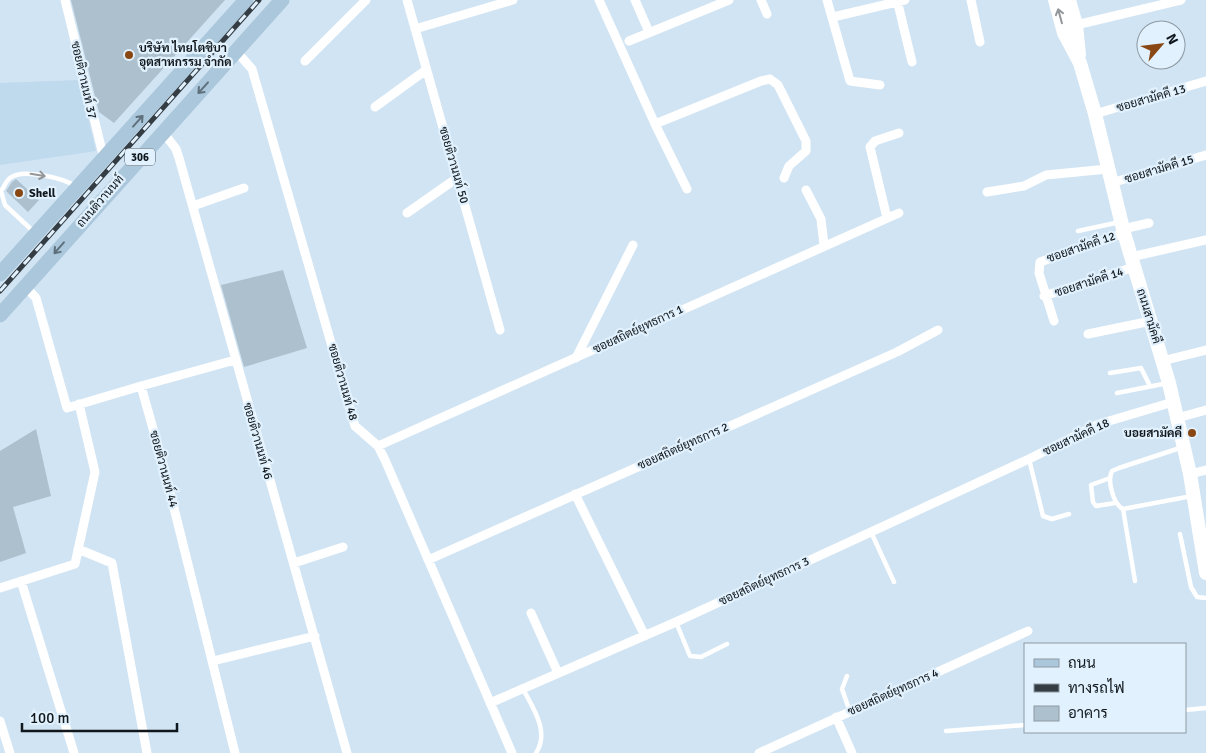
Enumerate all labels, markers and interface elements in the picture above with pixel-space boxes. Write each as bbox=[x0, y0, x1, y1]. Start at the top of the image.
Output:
one-way arrow bbox=[1054, 8, 1064, 24]
north arrow bbox=[1136, 20, 1186, 70]
text: N bbox=[1162, 31, 1182, 47]
street label: ซอยติวานนท์ 37 bbox=[67, 40, 101, 120]
place label: บริษัท ไทยโตชิบา อุตสาหกรรม จำกัด bbox=[139, 40, 232, 70]
marker: บริษัท ไทยโตชิบา อุตสาหกรรม จำกัด bbox=[123, 49, 135, 61]
street label: ซอยสามัคคี 13 bbox=[1114, 80, 1188, 116]
one-way arrow bbox=[197, 82, 208, 95]
one-way arrow bbox=[132, 114, 143, 127]
street label: ซอยติวานนท์ 50 bbox=[435, 125, 473, 205]
road number: 306 bbox=[125, 148, 155, 166]
street label: ซอยสามัคคี 15 bbox=[1122, 151, 1196, 187]
one-way arrow bbox=[29, 171, 45, 181]
street label: ถนนติวานนท์ bbox=[73, 171, 127, 231]
place label: Shell bbox=[29, 186, 56, 201]
marker: Shell bbox=[13, 187, 25, 199]
street label: ซอยสามัคคี 12 bbox=[1045, 228, 1117, 266]
one-way arrow bbox=[53, 242, 65, 255]
street label: ซอยสามัคคี 14 bbox=[1053, 263, 1126, 301]
street label: ถนนสามัคคี bbox=[1133, 286, 1165, 346]
street label: ซอยสถิตย์ยุทธการ 1 bbox=[590, 301, 686, 358]
street label: ซอยติวานนท์ 48 bbox=[324, 342, 362, 422]
street label: ซอยติวานนท์ 46 bbox=[239, 401, 277, 481]
street label: ซอยสามัคคี 18 bbox=[1040, 415, 1112, 459]
street label: ซอยสถิตย์ยุทธการ 2 bbox=[635, 419, 732, 474]
place label: บอยสามัคคี bbox=[1124, 425, 1182, 441]
marker: บอยสามัคคี bbox=[1186, 427, 1198, 439]
street label: ซอยติวานนท์ 44 bbox=[146, 429, 182, 510]
street label: ซอยสถิตย์ยุทธการ 3 bbox=[716, 553, 812, 610]
legend bbox=[1024, 643, 1186, 733]
text: ถนน bbox=[1068, 654, 1096, 672]
street label: ซอยสถิตย์ยุทธการ 4 bbox=[845, 664, 942, 720]
text: ทางรถไฟ bbox=[1068, 678, 1125, 697]
scale bar bbox=[22, 700, 178, 732]
text: อาคาร bbox=[1068, 704, 1108, 722]
text: 100 m bbox=[30, 709, 70, 727]

